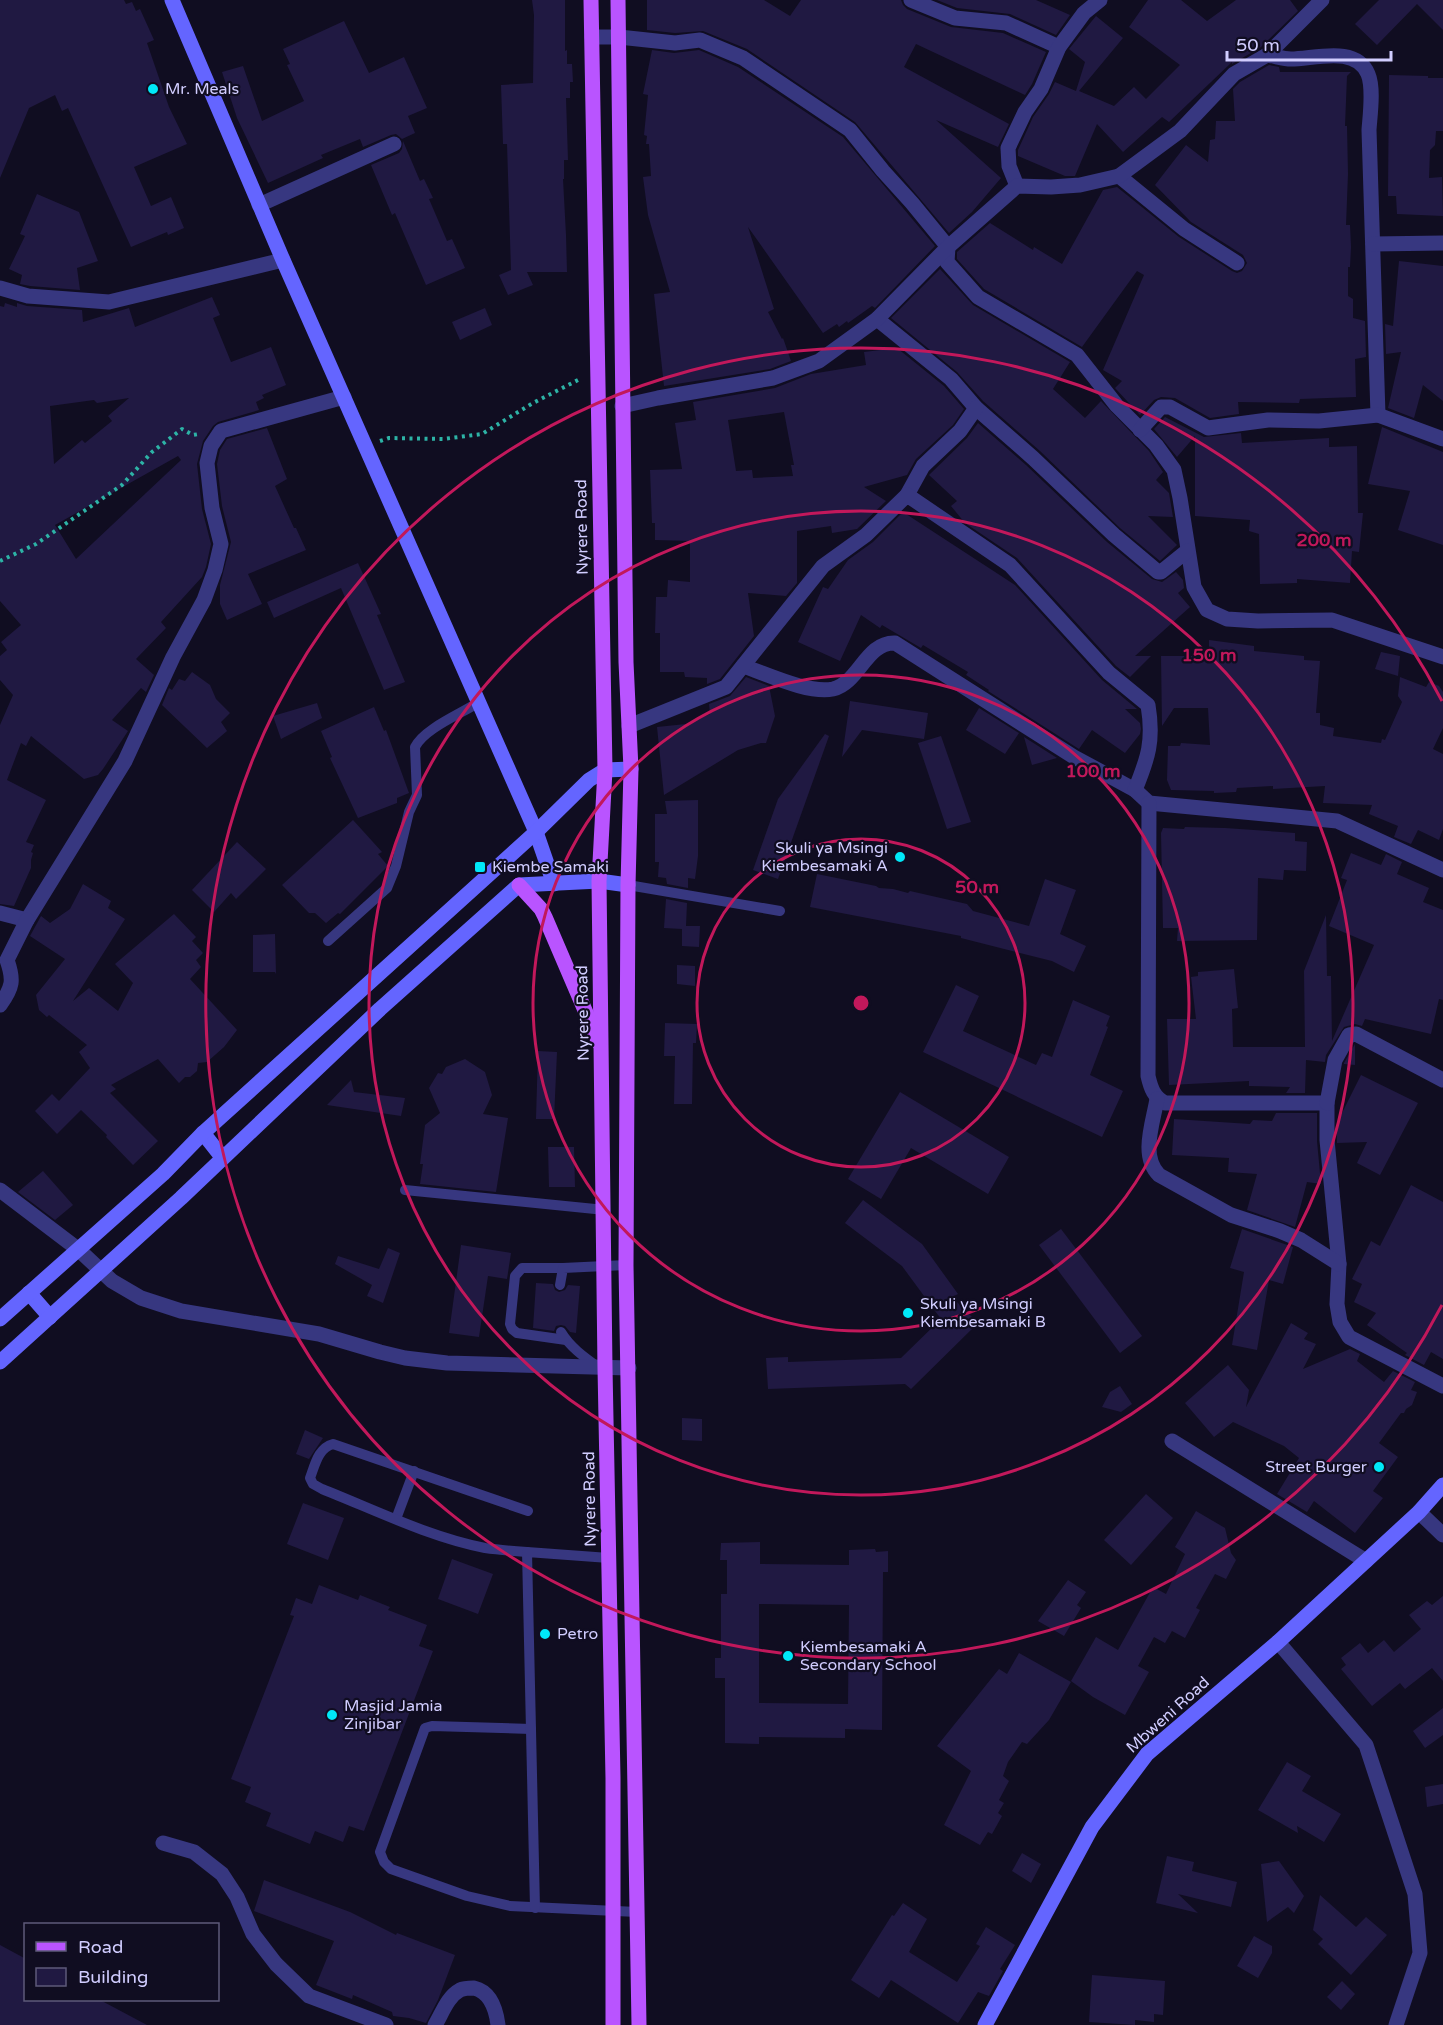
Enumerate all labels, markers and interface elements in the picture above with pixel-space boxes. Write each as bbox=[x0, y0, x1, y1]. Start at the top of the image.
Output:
scale bar bbox=[1227, 24, 1390, 62]
text: 50 m bbox=[1236, 34, 1280, 56]
place label: Mr. Meals bbox=[165, 79, 239, 99]
marker: Mr. Meals bbox=[146, 82, 160, 96]
street label: Nyrere Road bbox=[571, 479, 593, 575]
text: 200 m bbox=[1296, 529, 1352, 551]
text: 150 m bbox=[1181, 644, 1237, 666]
text: 100 m bbox=[1065, 760, 1121, 782]
place label: Skuli ya Msingi Kiembesamaki A bbox=[761, 838, 888, 876]
marker: Skuli ya Msingi Kiembesamaki A bbox=[893, 850, 907, 864]
place label: Kiembe Samaki bbox=[492, 857, 609, 877]
marker: Kiembe Samaki bbox=[473, 860, 487, 874]
text: 50 m bbox=[955, 876, 999, 898]
street label: Nyrere Road bbox=[572, 965, 594, 1061]
centre of rings bbox=[851, 993, 871, 1013]
place label: Skuli ya Msingi Kiembesamaki B bbox=[920, 1294, 1046, 1332]
marker: Skuli ya Msingi Kiembesamaki B bbox=[901, 1306, 915, 1320]
street label: Nyrere Road bbox=[579, 1451, 601, 1547]
place label: Street Burger bbox=[1265, 1457, 1368, 1477]
marker: Street Burger bbox=[1372, 1460, 1386, 1474]
place label: Petro bbox=[557, 1624, 598, 1644]
marker: Petro bbox=[538, 1627, 552, 1641]
place label: Kiembesamaki A Secondary School bbox=[800, 1637, 936, 1675]
marker: Kiembesamaki A Secondary School bbox=[781, 1649, 795, 1663]
street label: Mbweni Road bbox=[1122, 1672, 1214, 1758]
place label: Masjid Jamia Zinjibar bbox=[344, 1696, 443, 1734]
marker: Masjid Jamia Zinjibar bbox=[325, 1708, 339, 1722]
legend bbox=[24, 1923, 219, 2001]
text: Road bbox=[78, 1936, 123, 1958]
text: Building bbox=[78, 1966, 148, 1988]

